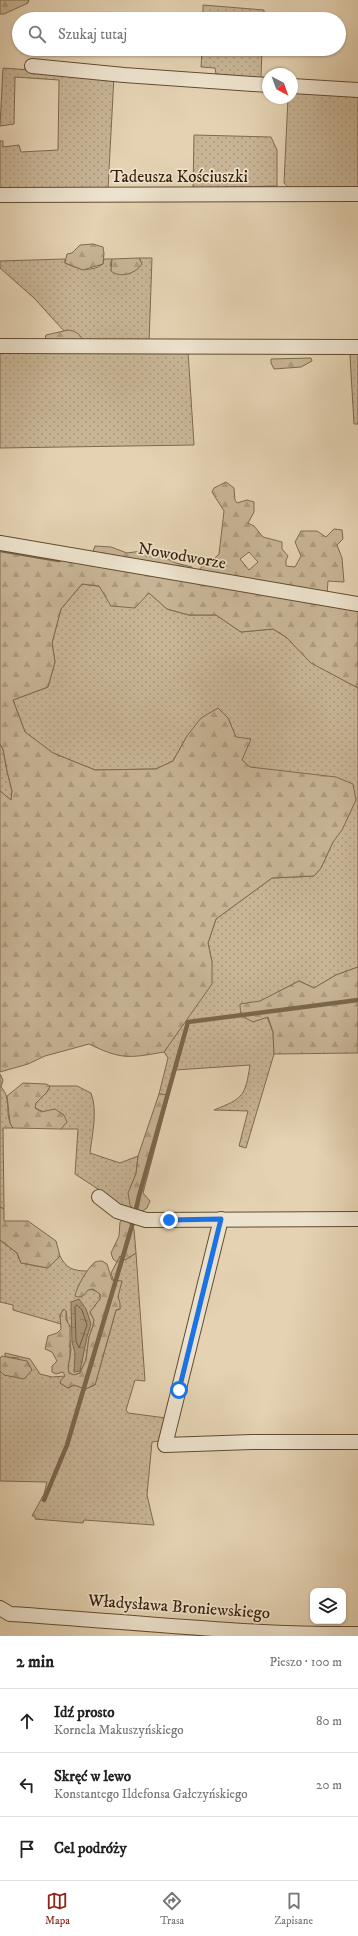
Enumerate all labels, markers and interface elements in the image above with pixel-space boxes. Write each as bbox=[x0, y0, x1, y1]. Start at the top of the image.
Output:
search box bbox=[12, 12, 346, 56]
icon: search bbox=[26, 23, 48, 45]
text: Szukaj tutaj bbox=[58, 25, 127, 44]
north arrow bbox=[262, 68, 298, 104]
street label: Tadeusza Kościuszki bbox=[110, 166, 248, 188]
street label: Nowodworze bbox=[136, 537, 228, 575]
route end bbox=[160, 1211, 178, 1229]
route start bbox=[170, 1381, 188, 1399]
map controls bbox=[310, 1588, 346, 1624]
button: layers bbox=[310, 1588, 346, 1624]
street label: Władysława Broniewskiego bbox=[86, 1590, 271, 1624]
text: 2 min bbox=[16, 1651, 54, 1673]
text: Pieszo · 100 m bbox=[269, 1654, 342, 1670]
text: Idź prosto bbox=[54, 1703, 115, 1722]
icon: ahead bbox=[16, 1710, 38, 1732]
text: 80 m bbox=[316, 1713, 342, 1729]
text: Kornela Makuszyńskiego bbox=[54, 1722, 184, 1738]
text: Skręć w lewo bbox=[54, 1767, 131, 1786]
icon: left bbox=[16, 1774, 38, 1796]
text: 20 m bbox=[316, 1777, 342, 1793]
text: Konstantego Ildefonsa Gałczyńskiego bbox=[54, 1786, 248, 1802]
icon: arrive bbox=[16, 1838, 38, 1860]
text: Cel podróży bbox=[54, 1839, 127, 1858]
tab: Mapa bbox=[45, 1890, 70, 1928]
tab: Trasa bbox=[160, 1890, 184, 1928]
tab: Zapisane bbox=[274, 1890, 313, 1928]

